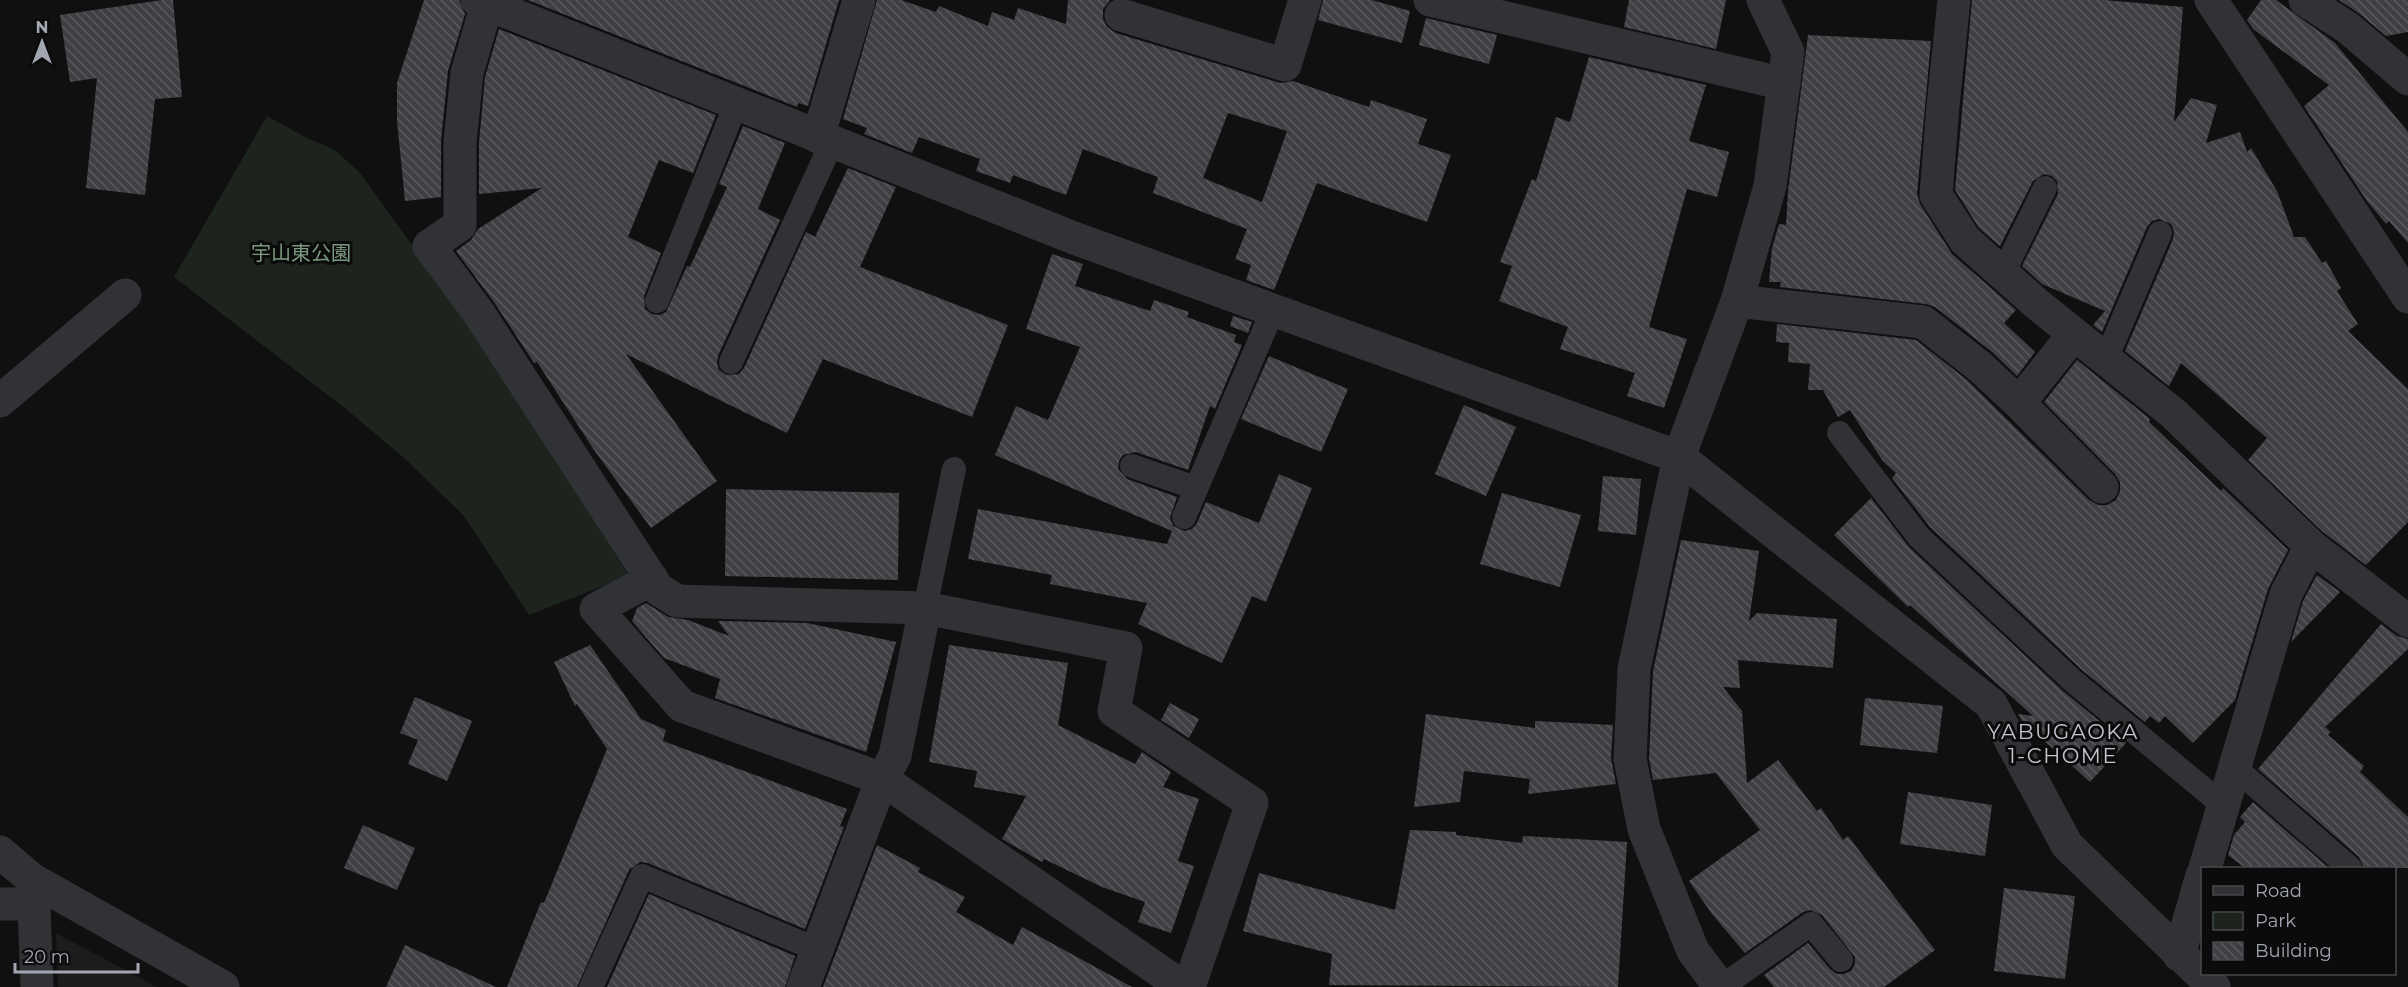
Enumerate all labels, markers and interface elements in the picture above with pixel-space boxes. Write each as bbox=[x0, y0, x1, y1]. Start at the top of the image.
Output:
north arrow bbox=[12, 12, 72, 72]
text: N bbox=[36, 18, 48, 37]
park label: 宇山東公園 bbox=[251, 241, 351, 265]
district label: YABUGAOKA 1-CHOME bbox=[1987, 719, 2139, 768]
legend bbox=[2201, 867, 2396, 975]
text: Road bbox=[2255, 880, 2302, 902]
text: Park bbox=[2255, 910, 2296, 932]
scale bar bbox=[15, 936, 138, 974]
text: Building bbox=[2255, 940, 2332, 962]
text: 20 m bbox=[24, 946, 70, 968]

